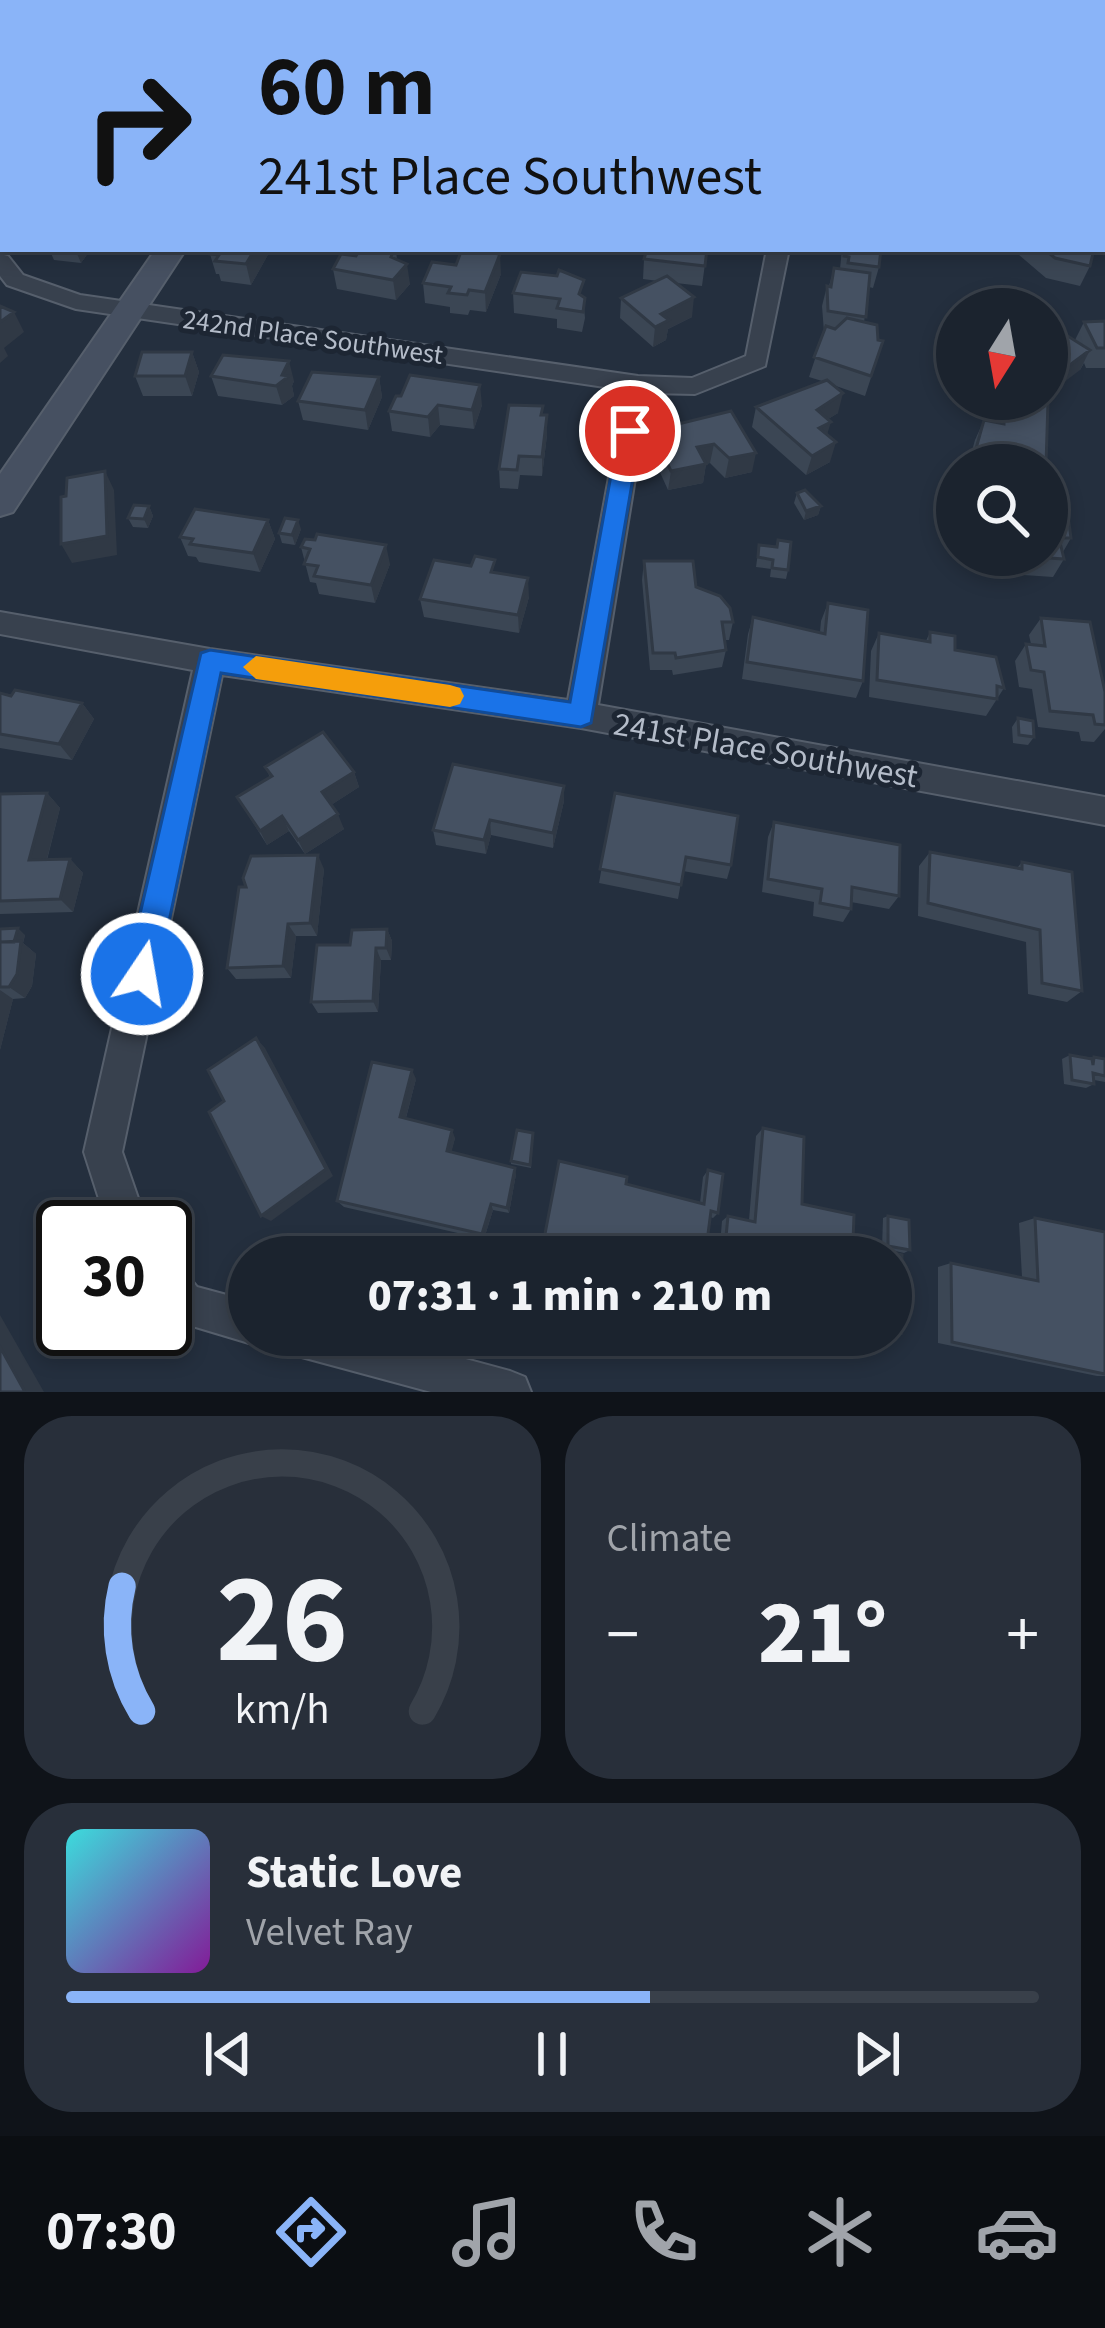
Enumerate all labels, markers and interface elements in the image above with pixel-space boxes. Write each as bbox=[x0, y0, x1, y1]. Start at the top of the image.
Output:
text: 60 m bbox=[258, 28, 436, 148]
icon: right bbox=[60, 48, 216, 204]
text: 241st Place Southwest bbox=[258, 139, 762, 216]
north arrow bbox=[936, 288, 1068, 420]
map controls bbox=[936, 288, 1068, 576]
street label: 242nd Place Southwest bbox=[181, 300, 445, 375]
pin bbox=[579, 380, 681, 482]
icon: arrive bbox=[597, 398, 663, 464]
button: search bbox=[936, 444, 1068, 576]
street label: 241st Place Southwest bbox=[610, 701, 921, 800]
position arrow bbox=[79, 911, 205, 1037]
speed limit sign: 30 bbox=[36, 1200, 192, 1356]
text: 07:31 · 1 min · 210 m bbox=[368, 1264, 772, 1328]
text: Climate bbox=[607, 1511, 732, 1567]
text: 26 bbox=[216, 1532, 348, 1710]
text: 21° bbox=[758, 1570, 888, 1698]
text: − bbox=[607, 1588, 639, 1682]
text: + bbox=[1006, 1588, 1039, 1682]
text: km/h bbox=[235, 1678, 330, 1739]
text: Static Love bbox=[246, 1841, 462, 1905]
text: Velvet Ray bbox=[246, 1905, 413, 1961]
icon: previous bbox=[195, 2021, 261, 2087]
icon: pause bbox=[519, 2021, 585, 2087]
icon: next bbox=[844, 2021, 910, 2087]
icon: directions bbox=[269, 2190, 353, 2274]
icon: music bbox=[445, 2190, 529, 2274]
icon: phone bbox=[622, 2190, 706, 2274]
icon: climate bbox=[798, 2190, 882, 2274]
icon: car bbox=[975, 2190, 1059, 2274]
text: 07:30 bbox=[46, 2194, 176, 2271]

